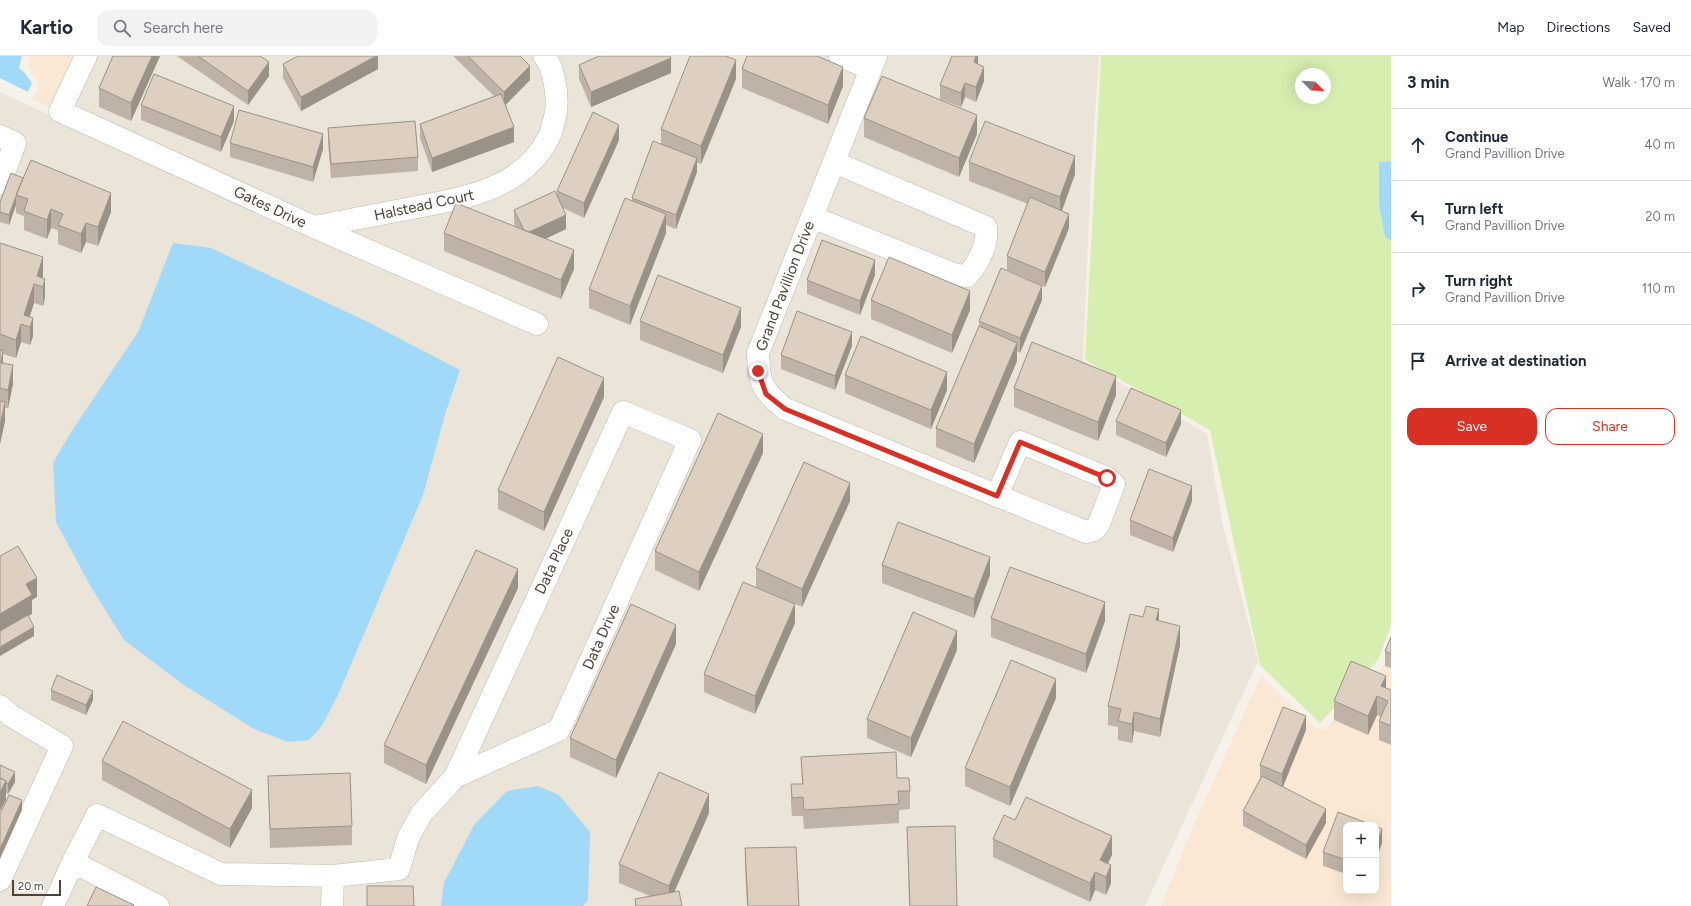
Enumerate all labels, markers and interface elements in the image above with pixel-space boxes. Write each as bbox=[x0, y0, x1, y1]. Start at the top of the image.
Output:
search box bbox=[97, 10, 377, 46]
text: Kartio bbox=[20, 16, 73, 39]
icon: search bbox=[111, 17, 133, 39]
text: Search here bbox=[143, 19, 223, 37]
text: Map bbox=[1497, 19, 1525, 36]
text: Directions bbox=[1547, 19, 1610, 36]
text: Saved bbox=[1632, 19, 1671, 36]
north arrow bbox=[1295, 68, 1331, 104]
text: 3 min bbox=[1407, 72, 1449, 92]
text: Walk · 170 m bbox=[1603, 75, 1675, 90]
text: Continue bbox=[1445, 128, 1508, 146]
icon: ahead bbox=[1407, 134, 1429, 156]
text: 40 m bbox=[1644, 137, 1675, 152]
text: Grand Pavillion Drive bbox=[1445, 146, 1565, 161]
street label: Gates Drive bbox=[231, 182, 309, 232]
street label: Halstead Court bbox=[372, 186, 476, 224]
text: Turn left bbox=[1445, 200, 1503, 218]
icon: left bbox=[1407, 206, 1429, 228]
text: 20 m bbox=[1645, 209, 1675, 224]
street label: Grand Pavillion Drive bbox=[752, 218, 818, 354]
text: Grand Pavillion Drive bbox=[1445, 218, 1565, 233]
text: Turn right bbox=[1445, 272, 1513, 290]
icon: right bbox=[1407, 278, 1429, 300]
text: 110 m bbox=[1642, 281, 1675, 296]
text: Grand Pavillion Drive bbox=[1445, 290, 1565, 305]
icon: arrive bbox=[1407, 350, 1429, 372]
text: Arrive at destination bbox=[1445, 352, 1586, 370]
route end bbox=[749, 362, 767, 380]
button: Save bbox=[1407, 408, 1537, 445]
button: Share bbox=[1545, 408, 1675, 445]
route start bbox=[1098, 469, 1116, 487]
street label: Data Place bbox=[531, 525, 577, 597]
street label: Data Drive bbox=[579, 602, 623, 672]
map controls bbox=[1343, 822, 1379, 894]
button: + bbox=[1343, 822, 1379, 858]
button: − bbox=[1343, 858, 1379, 894]
scale bar bbox=[12, 878, 61, 897]
text: 20 m bbox=[18, 880, 43, 893]

